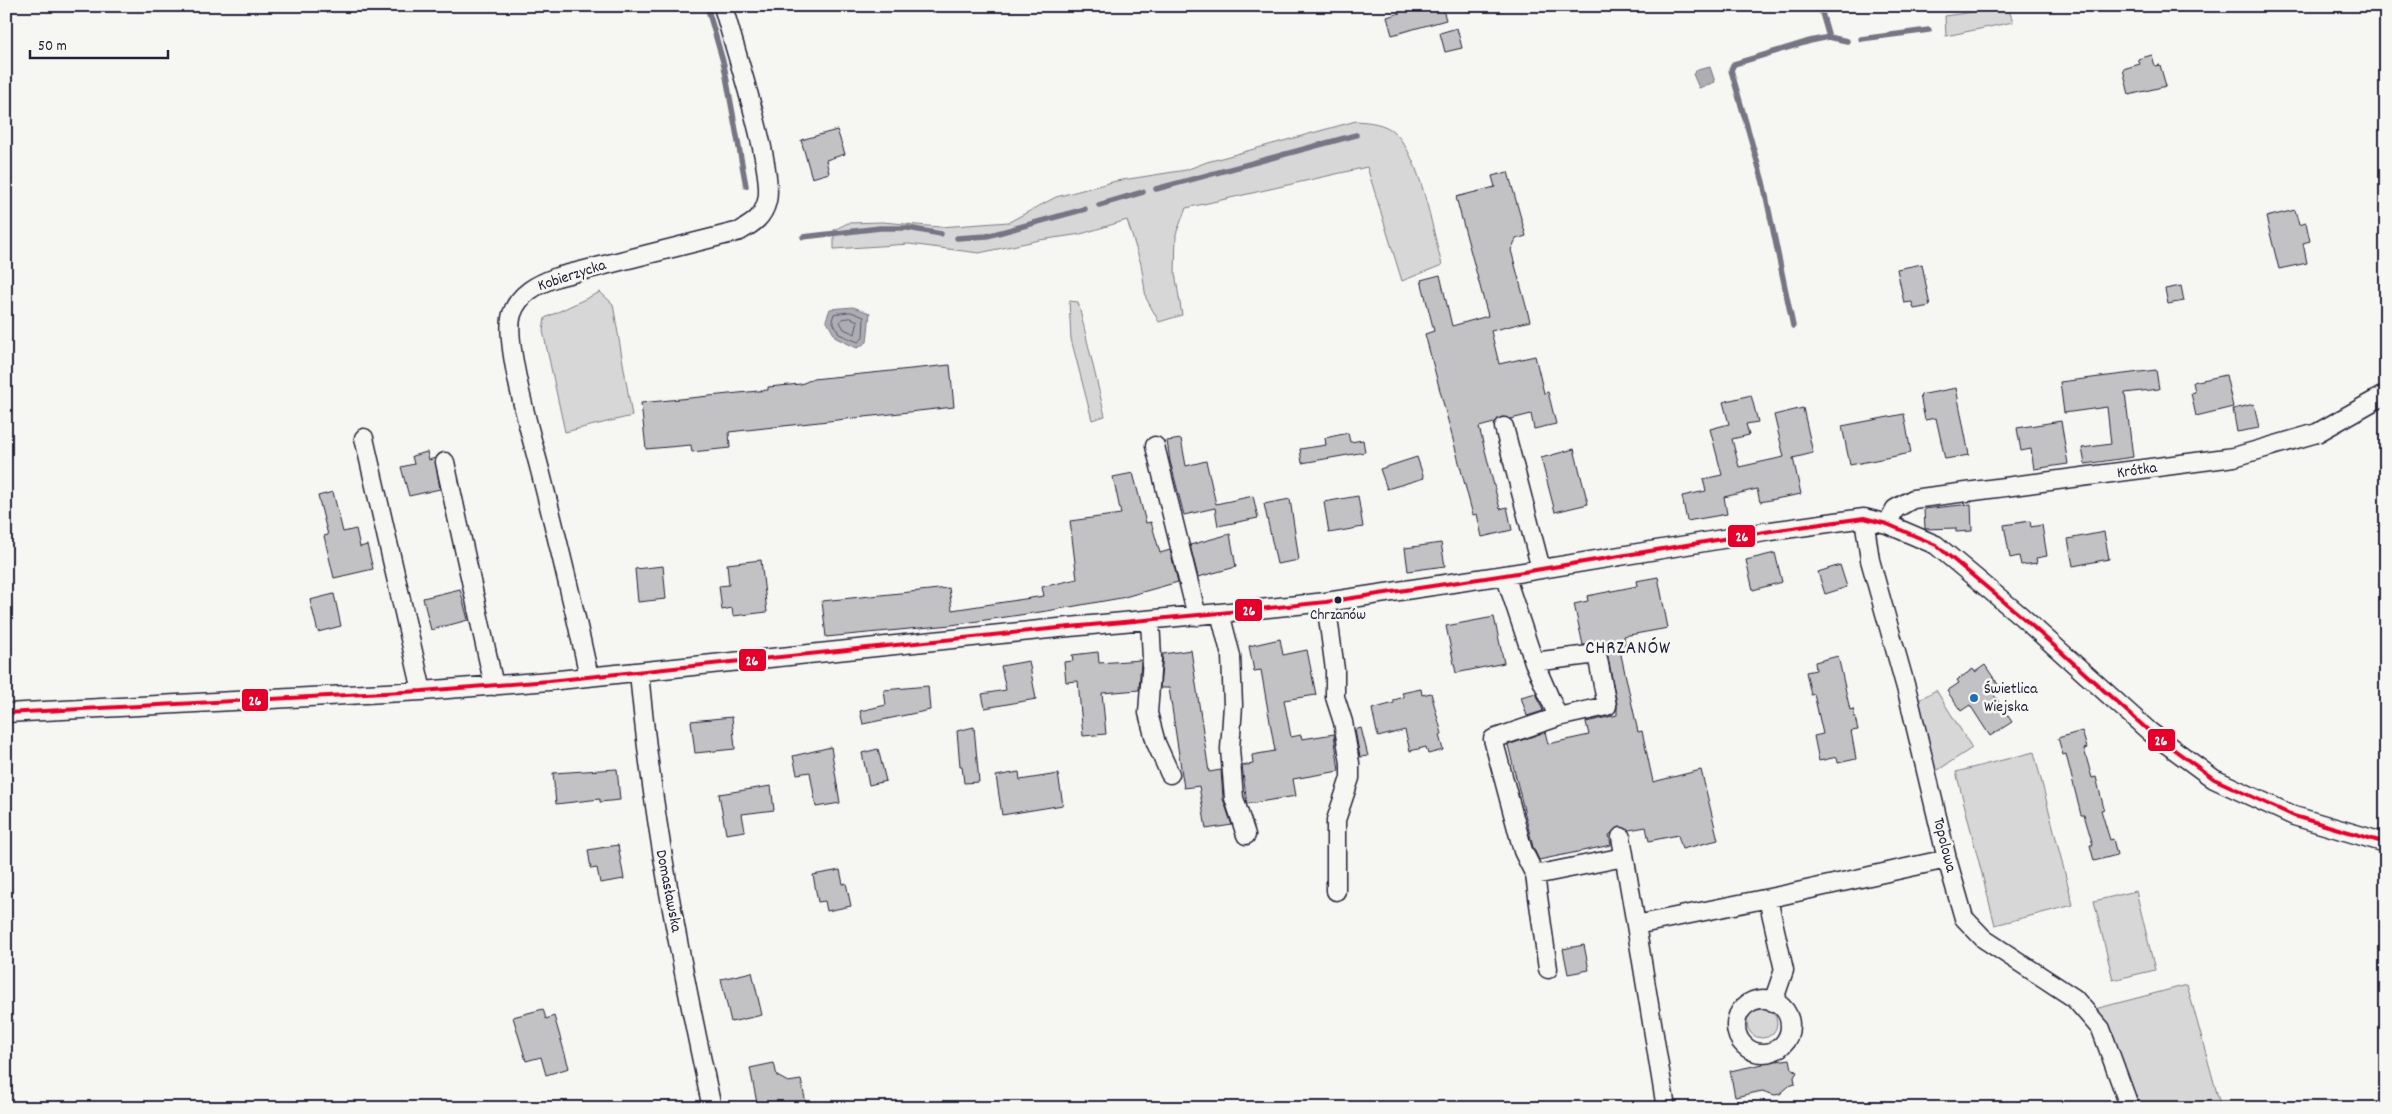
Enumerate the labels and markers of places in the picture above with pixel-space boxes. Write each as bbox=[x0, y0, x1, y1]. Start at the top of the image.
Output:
marker: Chrzanów bbox=[1333, 595, 1343, 605]
place label: Chrzanów bbox=[1310, 605, 1366, 627]
place label: Świetlica Wiejska bbox=[1984, 678, 2038, 719]
marker: Świetlica Wiejska bbox=[1968, 692, 1980, 704]

